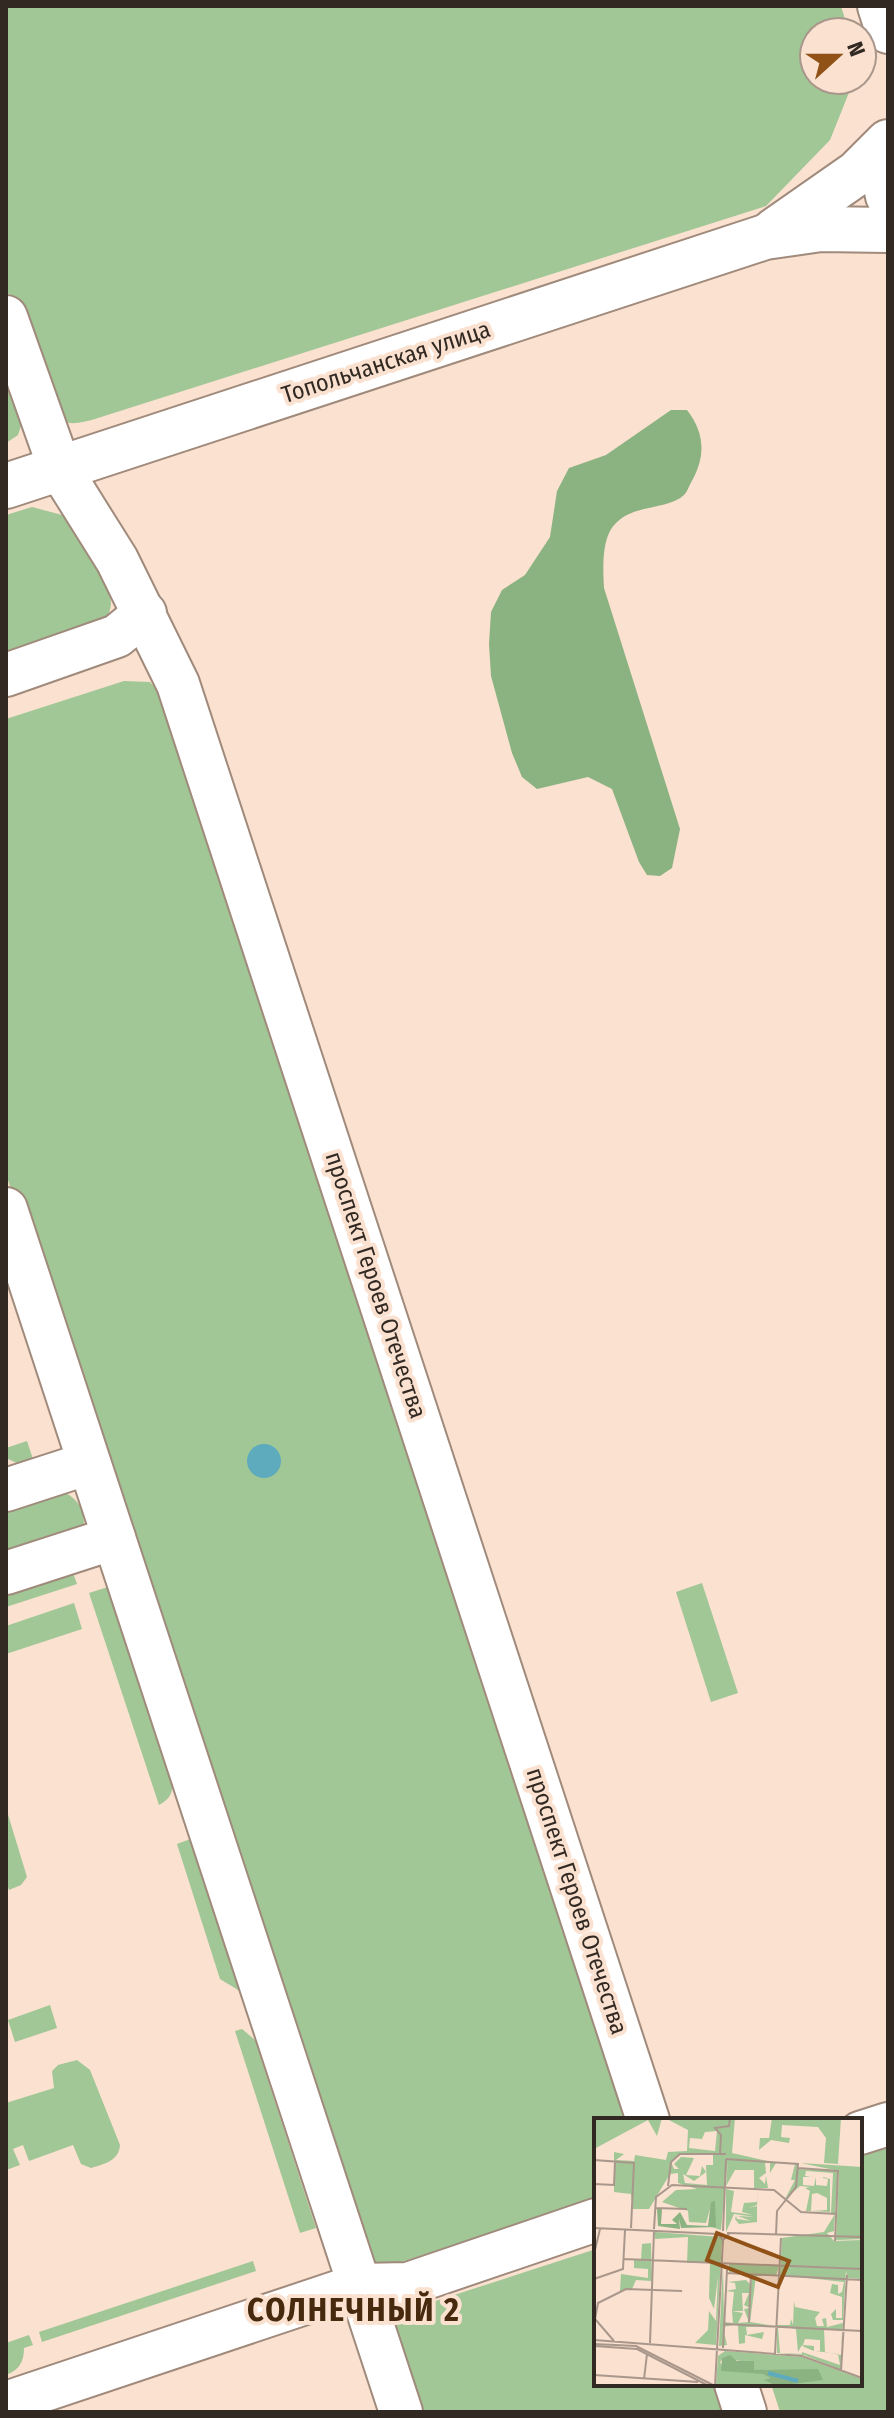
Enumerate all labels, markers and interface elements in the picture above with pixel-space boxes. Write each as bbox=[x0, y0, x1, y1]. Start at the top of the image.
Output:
north arrow bbox=[798, 16, 878, 96]
text: N bbox=[841, 38, 871, 60]
street label: Топольчанская улица bbox=[278, 315, 494, 409]
street label: проспект Героев Отечества bbox=[320, 1148, 432, 1422]
street label: проспект Героев Отечества bbox=[521, 1764, 633, 2038]
inset map bbox=[594, 2118, 862, 2386]
district label: СОЛНЕЧНЫЙ 2 bbox=[247, 2291, 461, 2329]

